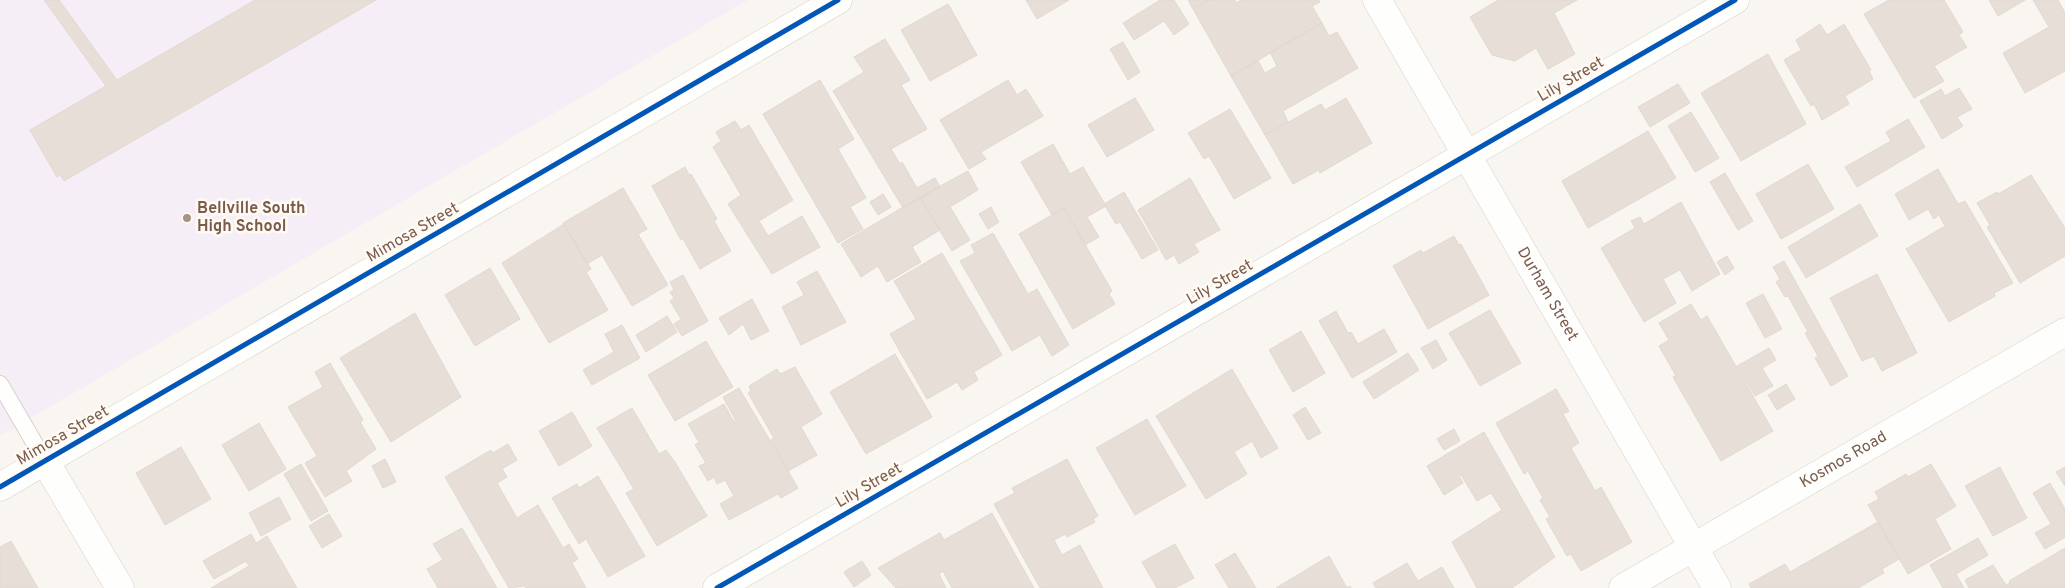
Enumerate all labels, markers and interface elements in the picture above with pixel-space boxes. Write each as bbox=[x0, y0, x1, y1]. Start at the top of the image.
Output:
street label: Lily Street bbox=[1534, 53, 1608, 107]
place label: Bellville South High School bbox=[197, 199, 306, 237]
street label: Mimosa Street bbox=[363, 199, 463, 267]
marker: Bellville South High School bbox=[181, 212, 193, 224]
street label: Durham Street bbox=[1512, 244, 1582, 345]
street label: Lily Street bbox=[1183, 256, 1257, 310]
street label: Mimosa Street bbox=[13, 402, 113, 470]
street label: Kosmos Road bbox=[1797, 427, 1891, 493]
street label: Lily Street bbox=[832, 459, 906, 513]

